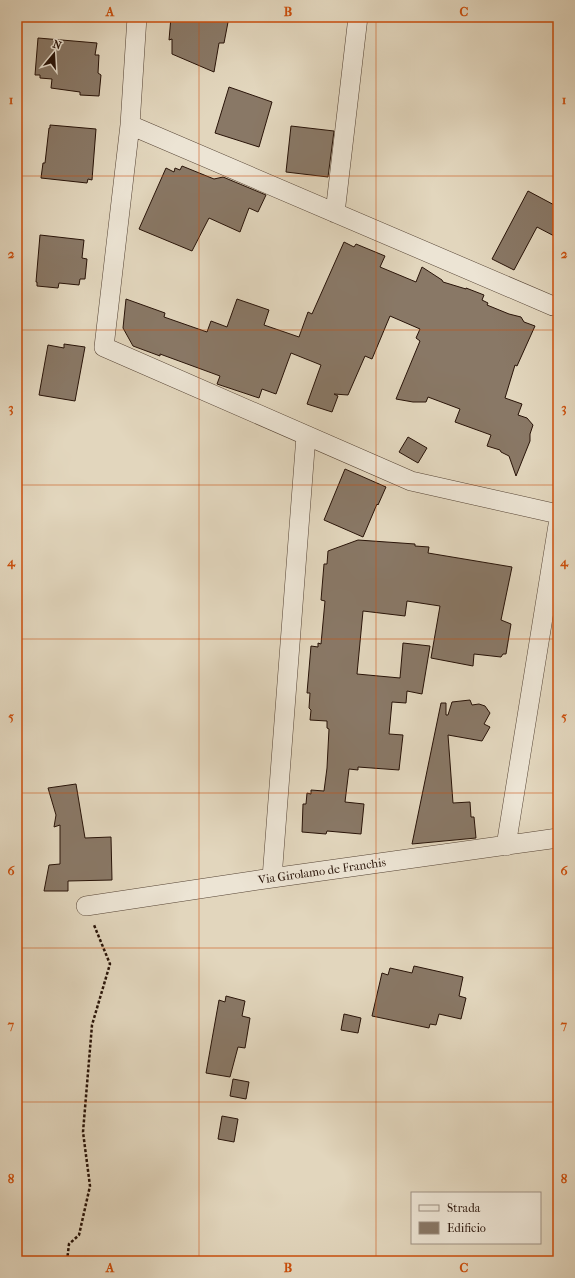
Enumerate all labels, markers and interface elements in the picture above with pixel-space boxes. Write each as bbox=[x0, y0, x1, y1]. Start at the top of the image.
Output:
text: A bbox=[105, 4, 115, 19]
text: B bbox=[284, 4, 293, 19]
text: C bbox=[460, 4, 469, 19]
north arrow bbox=[34, 34, 74, 74]
text: N bbox=[51, 37, 64, 53]
text: 1 bbox=[9, 92, 14, 107]
text: 1 bbox=[562, 92, 567, 107]
text: 2 bbox=[8, 246, 15, 261]
text: 2 bbox=[561, 246, 568, 261]
text: 3 bbox=[8, 400, 14, 416]
text: 3 bbox=[561, 400, 567, 416]
text: 4 bbox=[6, 554, 16, 570]
text: 4 bbox=[559, 554, 569, 570]
text: 5 bbox=[8, 709, 14, 724]
text: 5 bbox=[561, 709, 567, 724]
street label: Via Girolamo de Franchis bbox=[256, 855, 387, 887]
text: 6 bbox=[7, 863, 15, 878]
text: 6 bbox=[560, 863, 568, 878]
text: 7 bbox=[7, 1017, 15, 1032]
text: 7 bbox=[560, 1017, 568, 1032]
text: 8 bbox=[8, 1171, 15, 1186]
text: 8 bbox=[561, 1171, 568, 1186]
legend bbox=[411, 1192, 541, 1244]
text: Strada bbox=[447, 1201, 481, 1215]
text: Edificio bbox=[447, 1221, 486, 1235]
text: A bbox=[105, 1260, 115, 1275]
text: B bbox=[284, 1260, 293, 1275]
text: C bbox=[460, 1260, 469, 1275]

